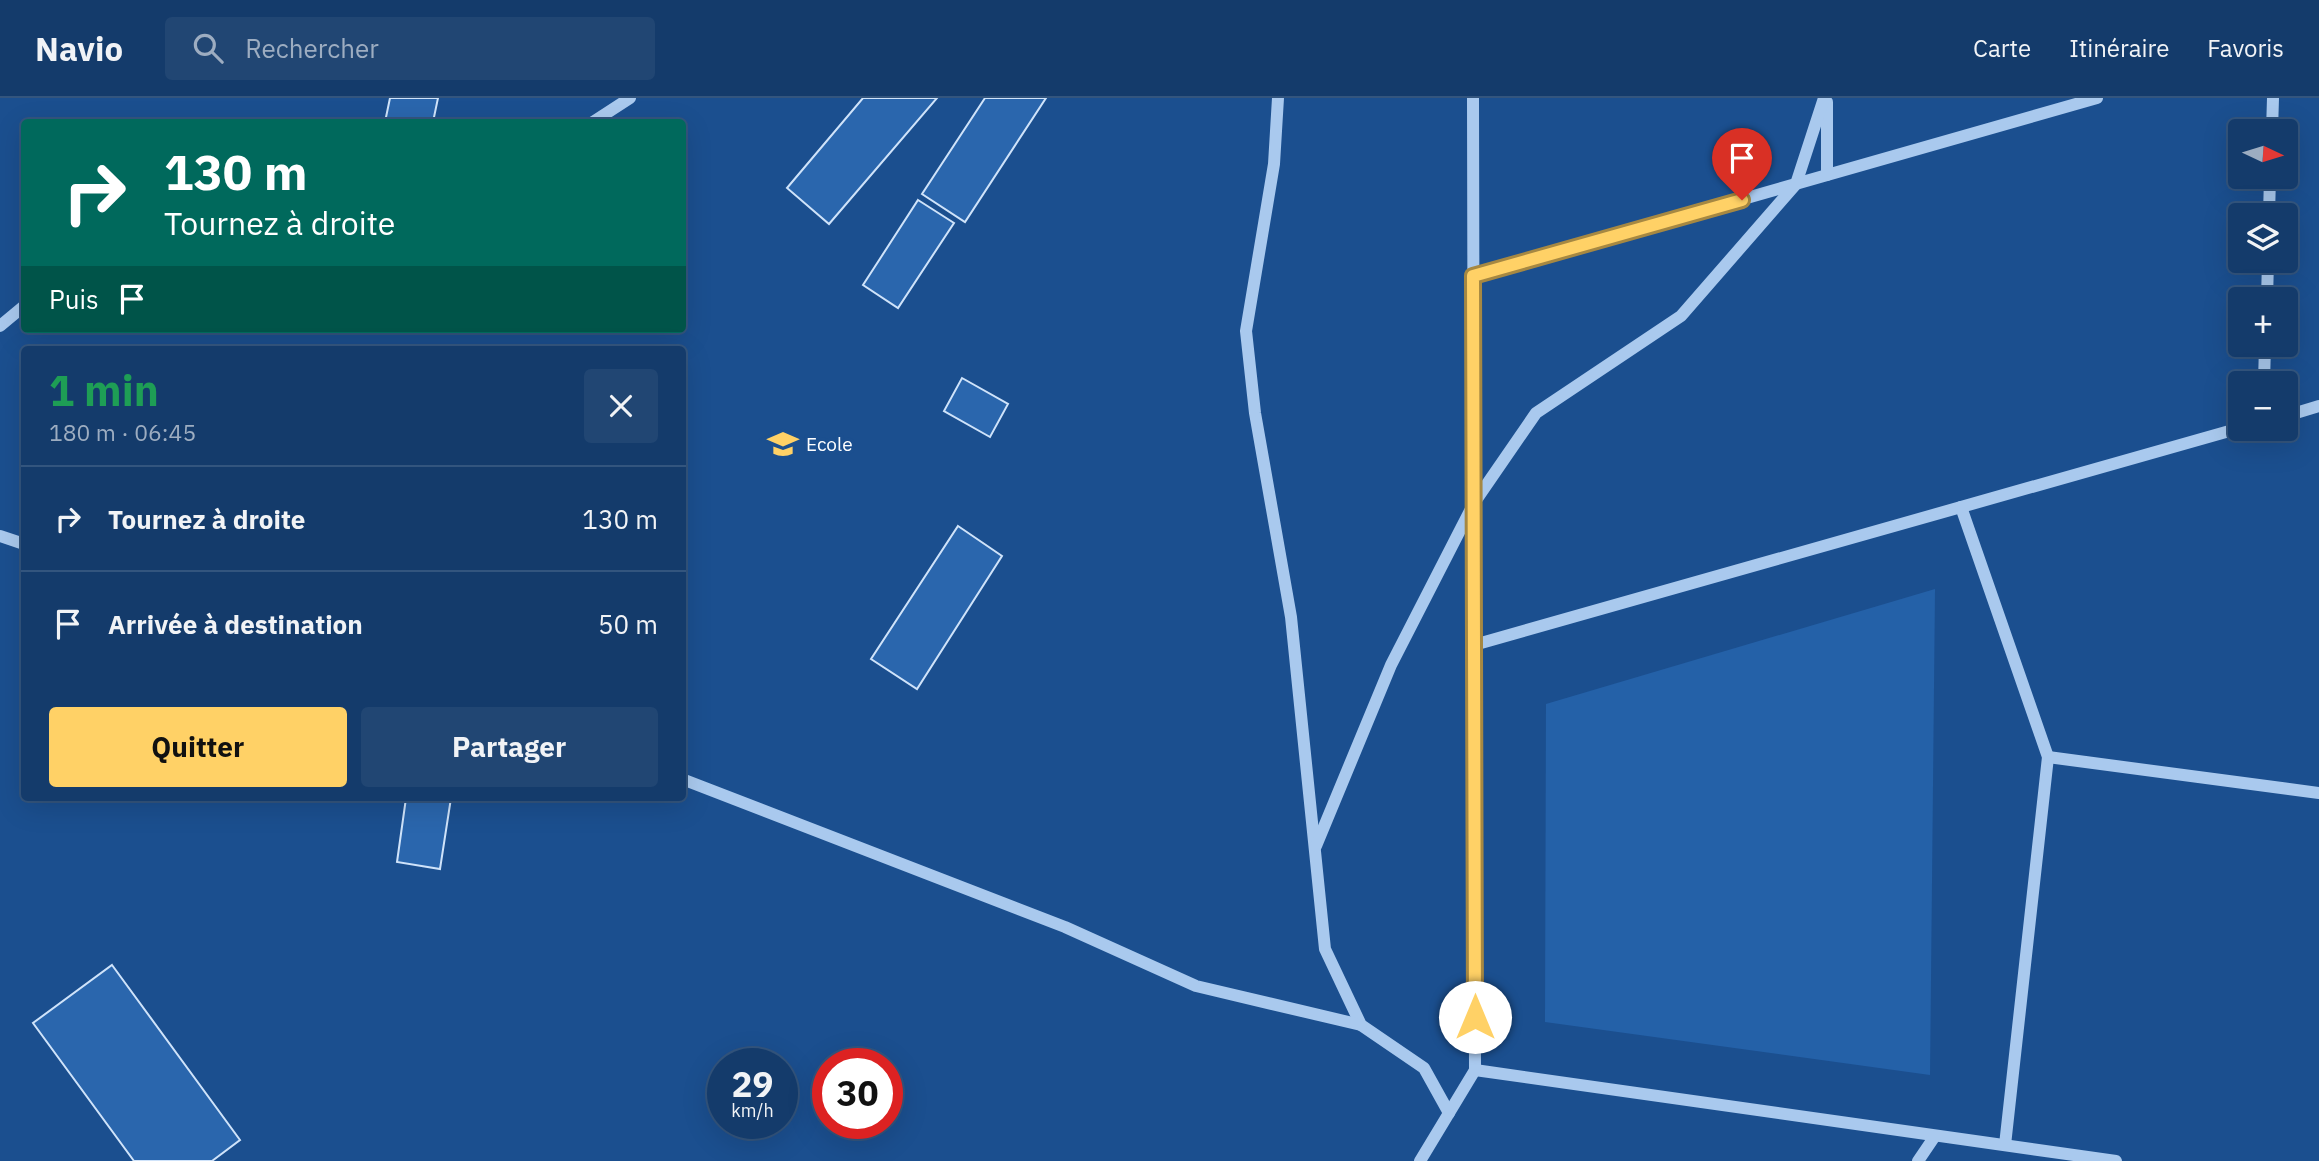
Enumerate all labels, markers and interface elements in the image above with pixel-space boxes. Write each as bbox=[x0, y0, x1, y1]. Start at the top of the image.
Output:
search box bbox=[165, 17, 655, 80]
text: Navio bbox=[35, 27, 123, 70]
icon: search bbox=[189, 29, 227, 67]
text: Rechercher bbox=[245, 31, 379, 65]
text: Carte bbox=[1973, 32, 2031, 64]
text: Itinéraire bbox=[2069, 32, 2169, 64]
text: Favoris bbox=[2207, 32, 2284, 64]
north arrow bbox=[2228, 119, 2298, 189]
map controls bbox=[2228, 119, 2298, 441]
pin bbox=[1712, 128, 1772, 200]
icon: arrive bbox=[1723, 139, 1761, 177]
text: 130 m bbox=[164, 140, 308, 203]
icon: right bbox=[49, 147, 140, 238]
text: Tournez à droite bbox=[164, 202, 395, 244]
button: layers bbox=[2228, 203, 2298, 273]
icon: arrive bbox=[113, 280, 151, 318]
text: Puis bbox=[49, 282, 99, 316]
button: + bbox=[2228, 287, 2298, 357]
text: 1 min bbox=[49, 363, 159, 418]
button: close bbox=[584, 369, 658, 443]
button: − bbox=[2228, 371, 2298, 441]
text: 180 m · 06:45 bbox=[49, 417, 196, 447]
school or university icon: Ecole bbox=[766, 427, 800, 461]
place label: Ecole bbox=[806, 432, 853, 456]
icon: right bbox=[49, 500, 87, 538]
text: Tournez à droite bbox=[108, 502, 305, 536]
text: 130 m bbox=[582, 502, 658, 536]
icon: arrive bbox=[49, 605, 87, 643]
text: Arrivée à destination bbox=[108, 607, 363, 641]
text: 50 m bbox=[598, 607, 658, 641]
button: Quitter bbox=[49, 707, 347, 787]
button: Partager bbox=[361, 707, 658, 787]
position arrow bbox=[1438, 980, 1512, 1054]
speed limit sign: 30 bbox=[812, 1048, 903, 1139]
text: 29 bbox=[731, 1061, 774, 1107]
text: km/h bbox=[731, 1099, 774, 1122]

